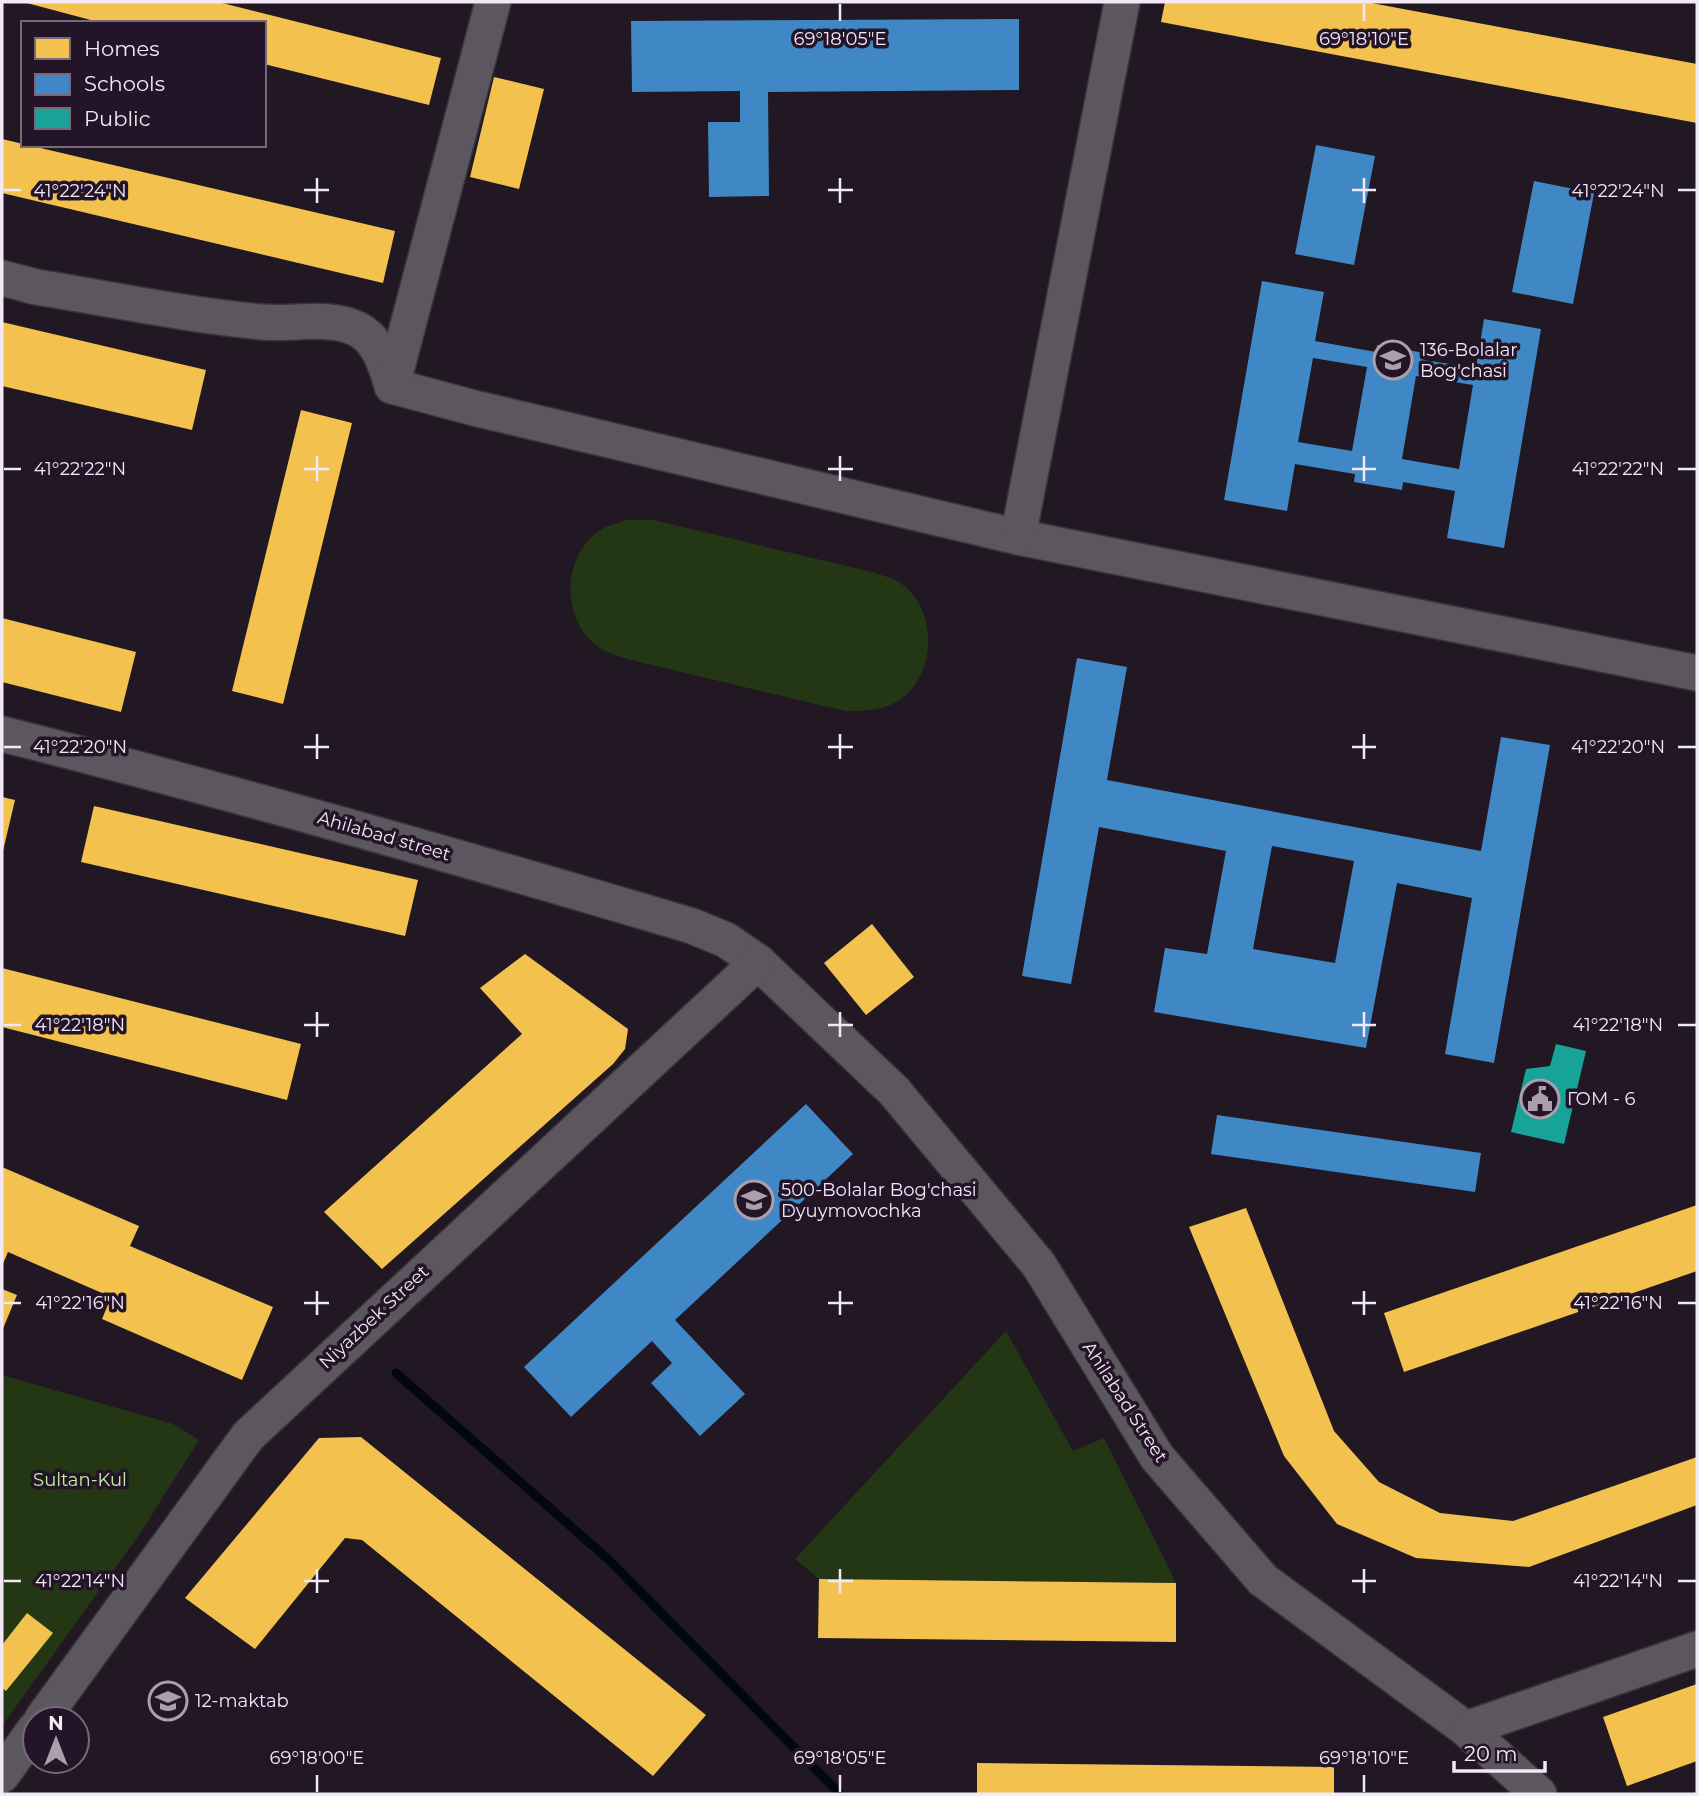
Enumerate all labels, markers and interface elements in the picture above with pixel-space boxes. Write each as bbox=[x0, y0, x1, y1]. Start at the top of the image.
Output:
legend bbox=[21, 21, 266, 147]
text: 69°18'05"E bbox=[794, 28, 886, 50]
text: 69°18'10"E bbox=[1319, 28, 1409, 50]
text: Homes bbox=[84, 36, 159, 61]
text: Schools bbox=[84, 71, 165, 96]
text: Public bbox=[84, 106, 151, 131]
text: 41°22'24"N bbox=[33, 180, 127, 202]
text: 41°22'24"N bbox=[1571, 180, 1665, 202]
school or university icon: 136-Bolalar Bog'chasi bbox=[1372, 339, 1414, 381]
place label: 136-Bolalar Bog'chasi bbox=[1420, 339, 1518, 382]
text: 41°22'22"N bbox=[34, 458, 126, 480]
text: 41°22'22"N bbox=[1572, 458, 1664, 480]
text: 41°22'20"N bbox=[33, 736, 127, 758]
text: 41°22'20"N bbox=[1571, 736, 1665, 758]
street label: Ahilabad street bbox=[315, 807, 453, 865]
text: 41°22'18"N bbox=[35, 1014, 125, 1036]
text: 41°22'18"N bbox=[1573, 1014, 1663, 1036]
public building icon: ГОМ - 6 bbox=[1519, 1078, 1561, 1120]
place label: ГОМ - 6 bbox=[1567, 1088, 1636, 1110]
school or university icon: 500-Bolalar Bog'chasi Dyuymovochka bbox=[733, 1179, 775, 1221]
place label: 500-Bolalar Bog'chasi Dyuymovochka bbox=[781, 1179, 977, 1222]
street label: Niyazbek Street bbox=[315, 1261, 433, 1373]
text: 41°22'16"N bbox=[35, 1292, 125, 1314]
text: 41°22'16"N bbox=[1573, 1292, 1663, 1314]
street label: Ahilabad Street bbox=[1078, 1338, 1172, 1466]
park label: Sultan-Kul bbox=[33, 1469, 127, 1491]
text: 41°22'14"N bbox=[35, 1570, 125, 1592]
text: 41°22'14"N bbox=[1573, 1570, 1663, 1592]
school or university icon: 12-maktab bbox=[147, 1680, 189, 1722]
place label: 12-maktab bbox=[195, 1690, 289, 1712]
north arrow bbox=[21, 1705, 91, 1775]
text: N bbox=[48, 1712, 64, 1735]
scale bar bbox=[1454, 1730, 1545, 1774]
text: 20 m bbox=[1464, 1741, 1518, 1766]
text: 69°18'00"E bbox=[270, 1747, 364, 1769]
text: 69°18'05"E bbox=[794, 1747, 886, 1769]
text: 69°18'10"E bbox=[1319, 1747, 1409, 1769]

